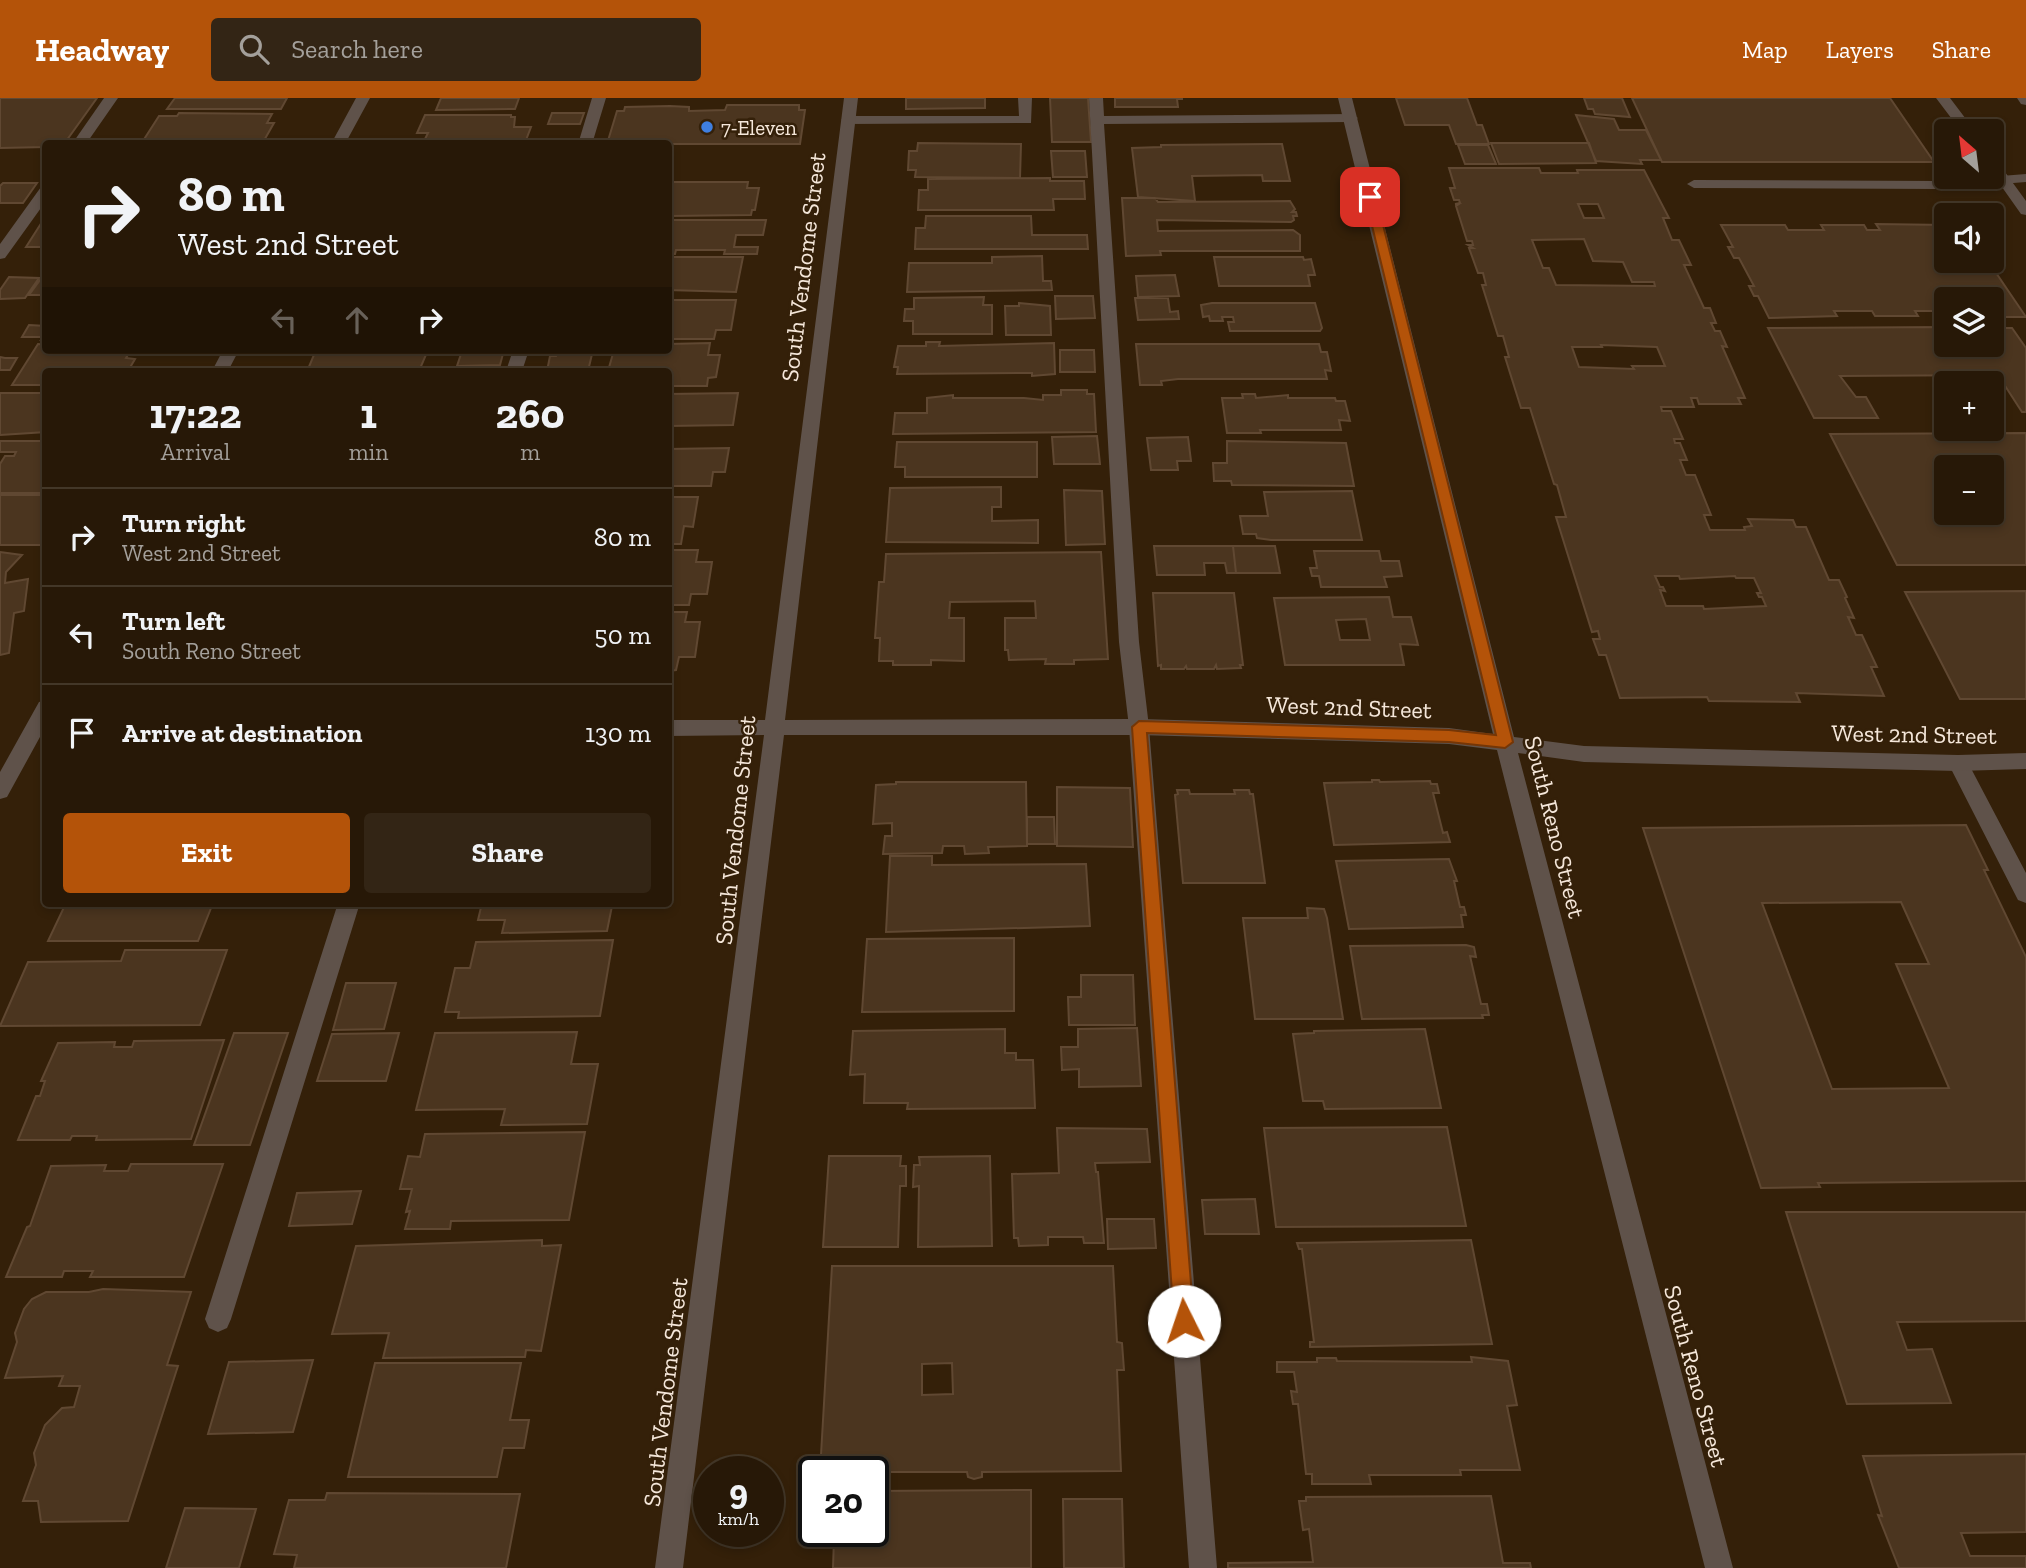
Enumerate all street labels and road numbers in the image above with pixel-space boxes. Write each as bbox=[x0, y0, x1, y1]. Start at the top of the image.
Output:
street label: South Vendome Street bbox=[775, 151, 831, 383]
street label: West 2nd Street bbox=[1266, 690, 1432, 724]
street label: South Vendome Street bbox=[709, 714, 761, 946]
street label: West 2nd Street bbox=[1831, 718, 1997, 750]
street label: South Reno Street bbox=[1518, 733, 1592, 921]
street label: South Vendome Street bbox=[637, 1276, 693, 1508]
street label: South Reno Street bbox=[1658, 1282, 1734, 1470]

